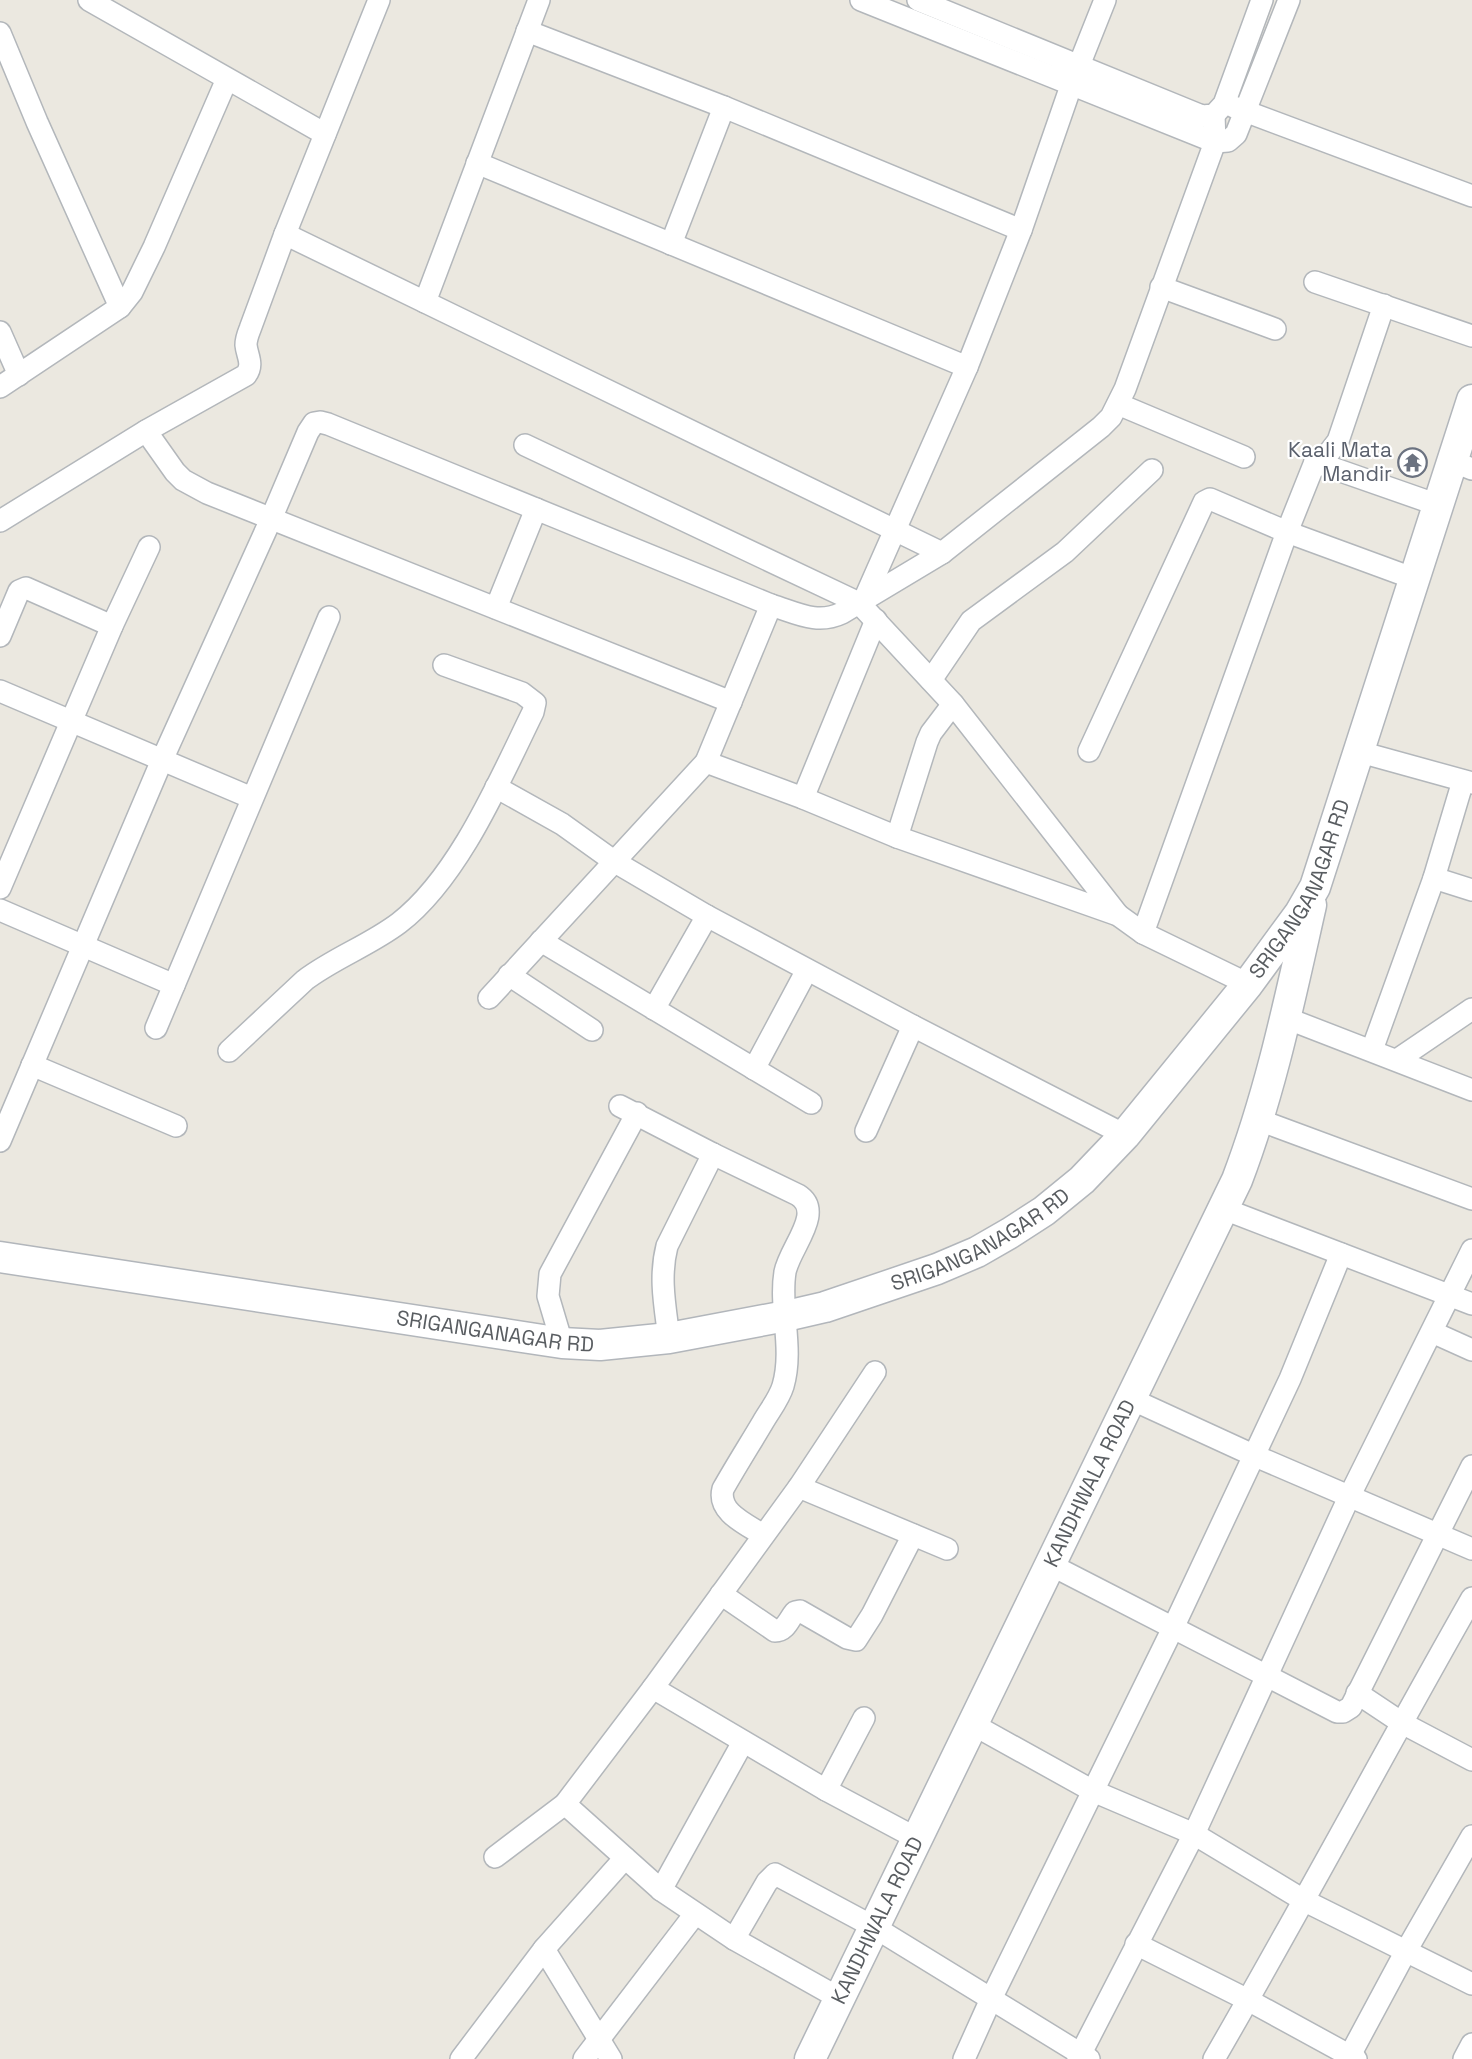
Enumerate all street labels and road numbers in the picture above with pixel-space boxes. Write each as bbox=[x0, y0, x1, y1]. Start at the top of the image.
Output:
street label: SRIGANGANAGAR RD bbox=[1243, 796, 1355, 984]
street label: SRIGANGANAGAR RD bbox=[887, 1182, 1075, 1297]
street label: SRIGANGANAGAR RD bbox=[395, 1304, 595, 1358]
street label: KANDHWALA ROAD bbox=[1037, 1395, 1141, 1571]
street label: KANDHWALA ROAD bbox=[825, 1832, 929, 2008]

